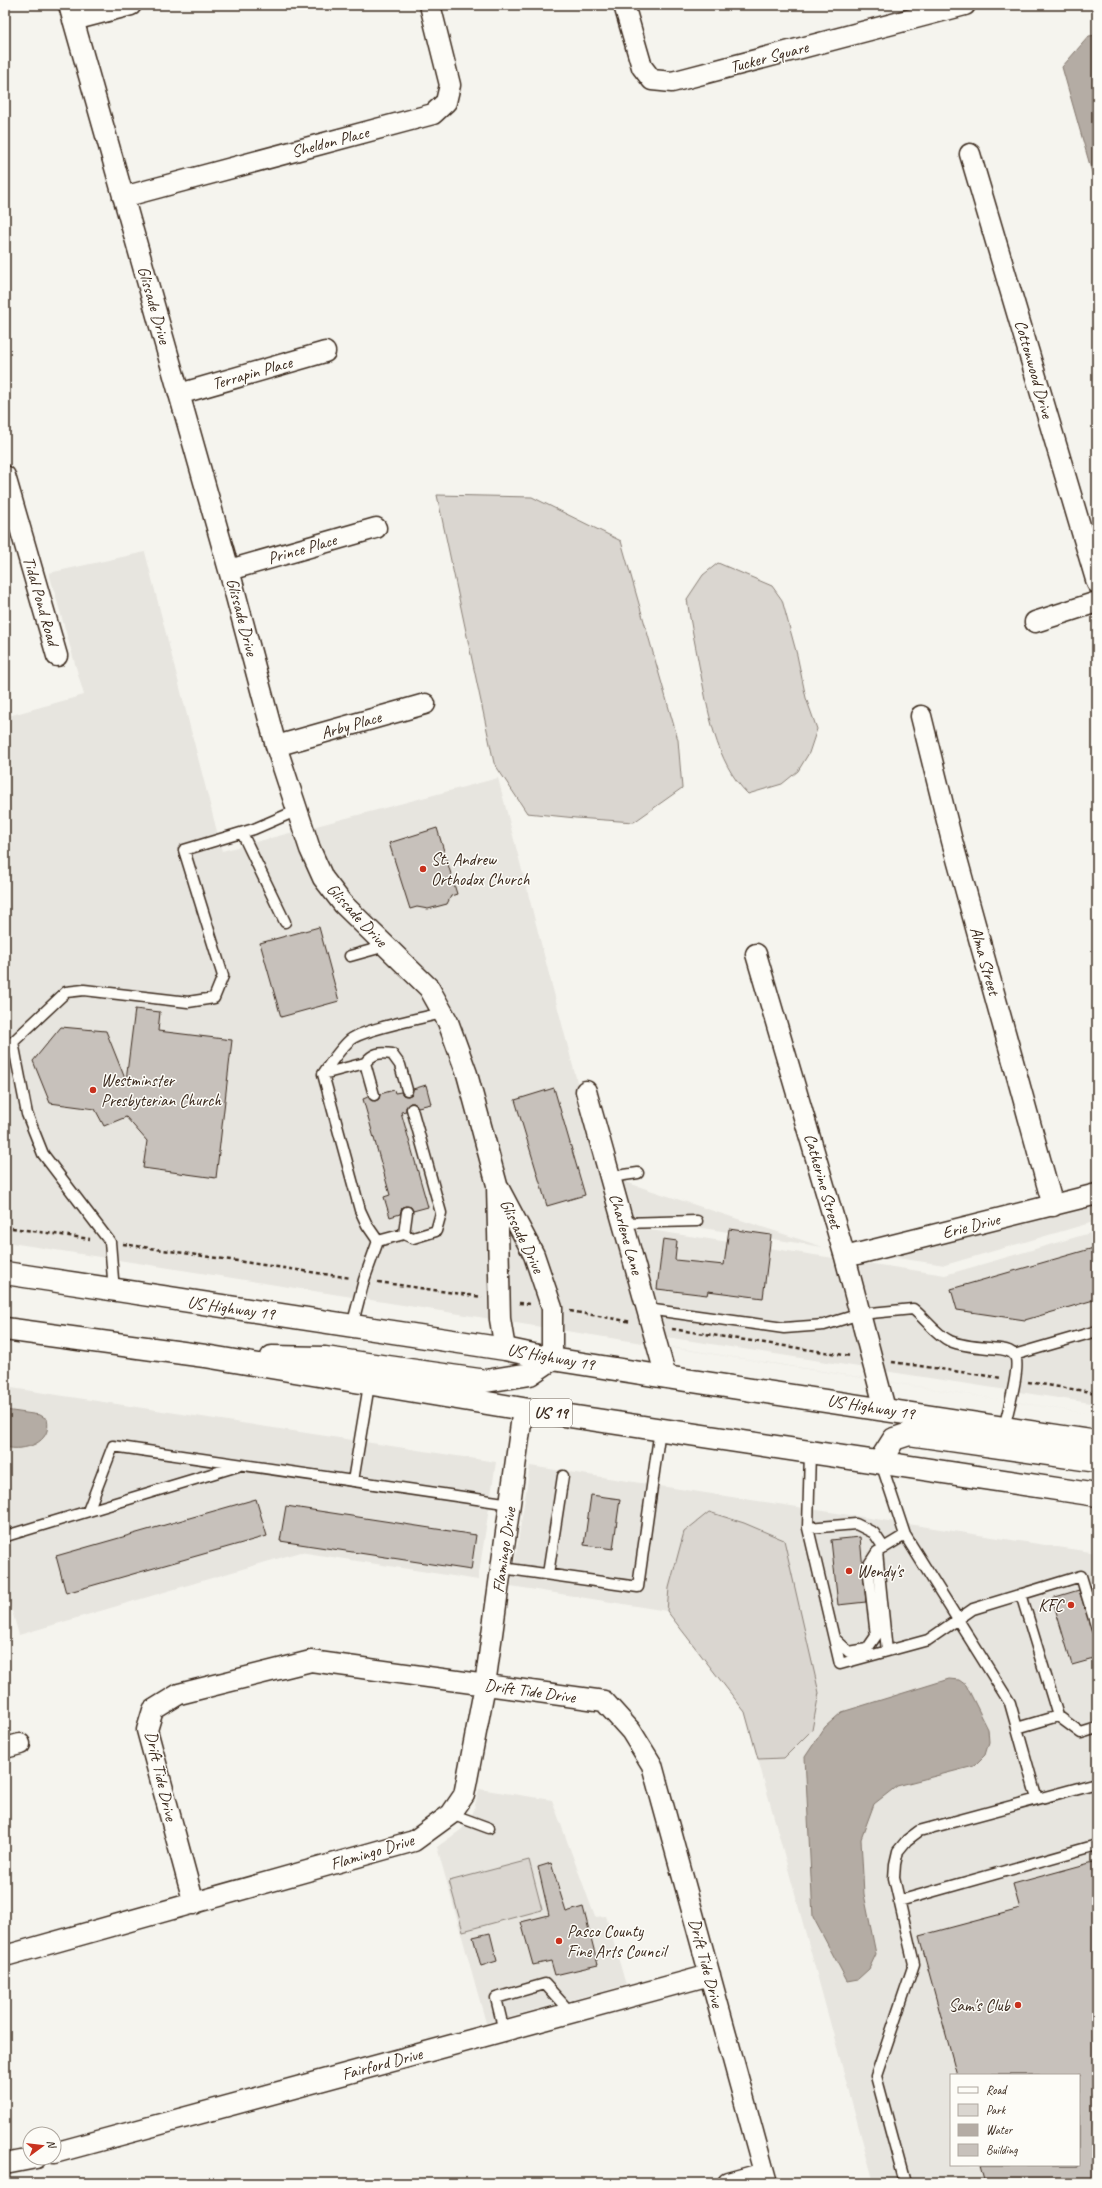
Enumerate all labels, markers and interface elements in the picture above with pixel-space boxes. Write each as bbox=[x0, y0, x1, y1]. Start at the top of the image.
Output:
street label: Tucker Square bbox=[728, 36, 812, 78]
street label: Sheldon Place bbox=[289, 121, 372, 162]
street label: Glissade Drive bbox=[133, 264, 175, 348]
street label: Cottonwood Drive bbox=[1010, 318, 1058, 422]
street label: Terrapin Place bbox=[210, 351, 296, 394]
street label: Prince Place bbox=[265, 529, 340, 569]
street label: Tidal Pond Road bbox=[18, 554, 65, 651]
street label: Glissade Drive bbox=[222, 576, 263, 660]
street label: Arby Place bbox=[318, 706, 385, 744]
place label: St. Andrew Orthodox Church bbox=[431, 849, 530, 890]
marker: St. Andrew Orthodox Church bbox=[418, 864, 428, 874]
street label: Glissade Drive bbox=[322, 879, 393, 952]
street label: Alma Street bbox=[965, 924, 1005, 1000]
place label: Westminster Presbyterian Church bbox=[101, 1070, 222, 1111]
marker: Westminster Presbyterian Church bbox=[88, 1085, 98, 1095]
street label: Catherine Street bbox=[799, 1131, 847, 1233]
street label: Charlene Lane bbox=[604, 1191, 648, 1278]
street label: Glissade Drive bbox=[495, 1196, 550, 1278]
street label: Erie Drive bbox=[940, 1208, 1003, 1243]
street label: US Highway 19 bbox=[186, 1291, 277, 1325]
street label: US Highway 19 bbox=[506, 1339, 597, 1375]
street label: US Highway 19 bbox=[826, 1390, 917, 1424]
road number: US 19 bbox=[530, 1399, 572, 1427]
street label: Flamingo Drive bbox=[488, 1504, 521, 1594]
place label: Wendy's bbox=[857, 1561, 905, 1582]
marker: Wendy's bbox=[844, 1566, 854, 1576]
place label: KFC bbox=[1038, 1595, 1065, 1616]
marker: KFC bbox=[1066, 1600, 1076, 1610]
street label: Drift Tide Drive bbox=[483, 1674, 578, 1708]
street label: Drift Tide Drive bbox=[141, 1729, 182, 1824]
street label: Flamingo Drive bbox=[328, 1829, 418, 1875]
street label: Drift Tide Drive bbox=[684, 1916, 728, 2011]
place label: Pasco County Fine Arts Council bbox=[567, 1921, 669, 1962]
marker: Pasco County Fine Arts Council bbox=[554, 1936, 564, 1946]
place label: Sam's Club bbox=[948, 1995, 1012, 2016]
marker: Sam's Club bbox=[1013, 2000, 1023, 2010]
street label: Fairford Drive bbox=[340, 2043, 426, 2085]
legend bbox=[950, 2074, 1080, 2166]
text: Road bbox=[986, 2082, 1008, 2098]
text: Park bbox=[986, 2102, 1007, 2118]
text: Water bbox=[986, 2122, 1014, 2138]
north arrow bbox=[22, 2126, 62, 2166]
text: N bbox=[44, 2138, 60, 2151]
text: Building bbox=[986, 2142, 1018, 2158]

